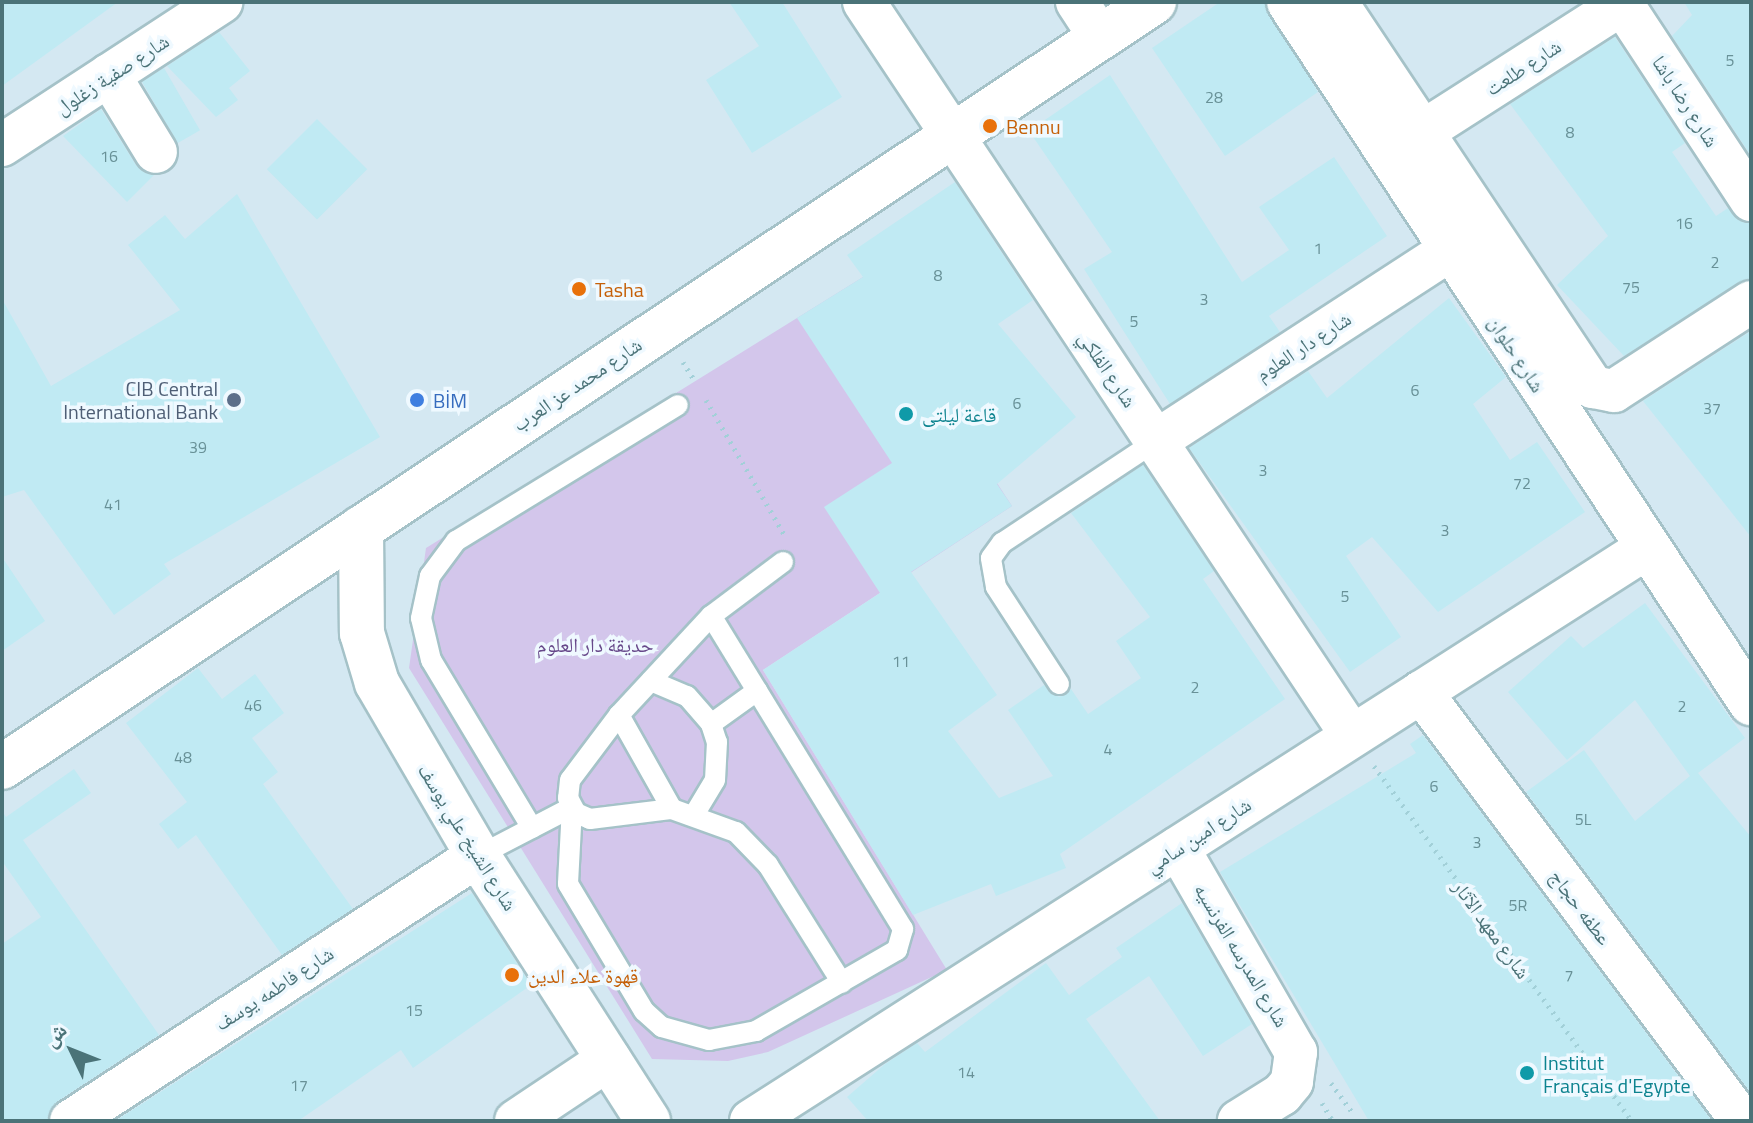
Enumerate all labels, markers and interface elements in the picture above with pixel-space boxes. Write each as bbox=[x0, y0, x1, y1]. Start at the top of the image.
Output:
street label: شارع صفية زغلول bbox=[51, 28, 173, 120]
street label: شارع طلعت bbox=[1481, 34, 1565, 100]
house number: 5 bbox=[1726, 50, 1734, 70]
street label: شارع رضا باشا bbox=[1648, 51, 1724, 151]
house number: 28 bbox=[1205, 87, 1223, 107]
place label: Bennu bbox=[1006, 114, 1061, 138]
marker: Bennu bbox=[981, 117, 999, 135]
house number: 8 bbox=[1566, 122, 1574, 142]
house number: 16 bbox=[100, 146, 118, 166]
house number: 16 bbox=[1675, 213, 1693, 233]
house number: 1 bbox=[1314, 238, 1322, 258]
house number: 2 bbox=[1711, 252, 1719, 272]
house number: 8 bbox=[934, 265, 942, 285]
place label: Tasha bbox=[595, 277, 644, 301]
house number: 75 bbox=[1622, 277, 1640, 297]
marker: Tasha bbox=[570, 280, 588, 298]
house number: 3 bbox=[1200, 289, 1208, 309]
street label: شارع دار العلوم bbox=[1251, 306, 1355, 386]
house number: 5 bbox=[1130, 311, 1138, 331]
street label: شارع حلوان bbox=[1484, 311, 1550, 397]
street label: شارع الفلكي bbox=[1074, 326, 1142, 412]
street label: شارع محمد عز العرب bbox=[508, 332, 646, 436]
place label: CIB Central International Bank bbox=[63, 376, 218, 423]
house number: 6 bbox=[1411, 380, 1419, 400]
place label: BİM bbox=[433, 388, 467, 412]
marker: CIB Central International Bank bbox=[225, 391, 243, 409]
marker: BİM bbox=[408, 391, 426, 409]
house number: 6 bbox=[1013, 393, 1021, 413]
house number: 37 bbox=[1703, 398, 1721, 418]
place label: قاعة ليلتى bbox=[922, 402, 996, 426]
marker: قاعة ليلتى bbox=[897, 405, 915, 423]
house number: 39 bbox=[189, 437, 207, 457]
house number: 3 bbox=[1259, 460, 1267, 480]
house number: 72 bbox=[1513, 473, 1531, 493]
house number: 41 bbox=[104, 494, 122, 514]
house number: 3 bbox=[1441, 520, 1449, 540]
house number: 5 bbox=[1341, 586, 1349, 606]
park label: حديقة دار العلوم bbox=[537, 632, 653, 656]
house number: 11 bbox=[892, 651, 910, 671]
house number: 2 bbox=[1191, 677, 1199, 697]
house number: 46 bbox=[244, 695, 262, 715]
house number: 2 bbox=[1678, 696, 1686, 716]
house number: 4 bbox=[1104, 739, 1112, 759]
house number: 48 bbox=[174, 747, 192, 767]
street label: شارع الشيخ علي يوسف bbox=[413, 759, 523, 915]
house number: 6 bbox=[1430, 776, 1438, 796]
street label: شارع امين سامي bbox=[1141, 792, 1255, 878]
house number: 5L bbox=[1575, 809, 1591, 829]
house number: 3 bbox=[1473, 832, 1481, 852]
street label: عطفه حجاج bbox=[1545, 865, 1617, 949]
street label: شارع معهد الآثار bbox=[1448, 875, 1536, 983]
street label: شارع المدرسه الفرنسيه bbox=[1190, 879, 1294, 1031]
house number: 5R bbox=[1509, 895, 1527, 915]
street label: شارع فاطمه يوسف bbox=[210, 941, 338, 1035]
place label: قهوة علاء الدين bbox=[528, 963, 638, 987]
house number: 7 bbox=[1565, 965, 1573, 985]
marker: قهوة علاء الدين bbox=[503, 966, 521, 984]
house number: 15 bbox=[405, 1000, 423, 1020]
north arrow bbox=[32, 1011, 112, 1091]
text: ش bbox=[34, 1015, 75, 1055]
place label: Institut Français d'Egypte bbox=[1543, 1050, 1691, 1097]
house number: 14 bbox=[957, 1062, 975, 1082]
marker: Institut Français d'Egypte bbox=[1518, 1064, 1536, 1082]
house number: 17 bbox=[290, 1075, 308, 1095]

